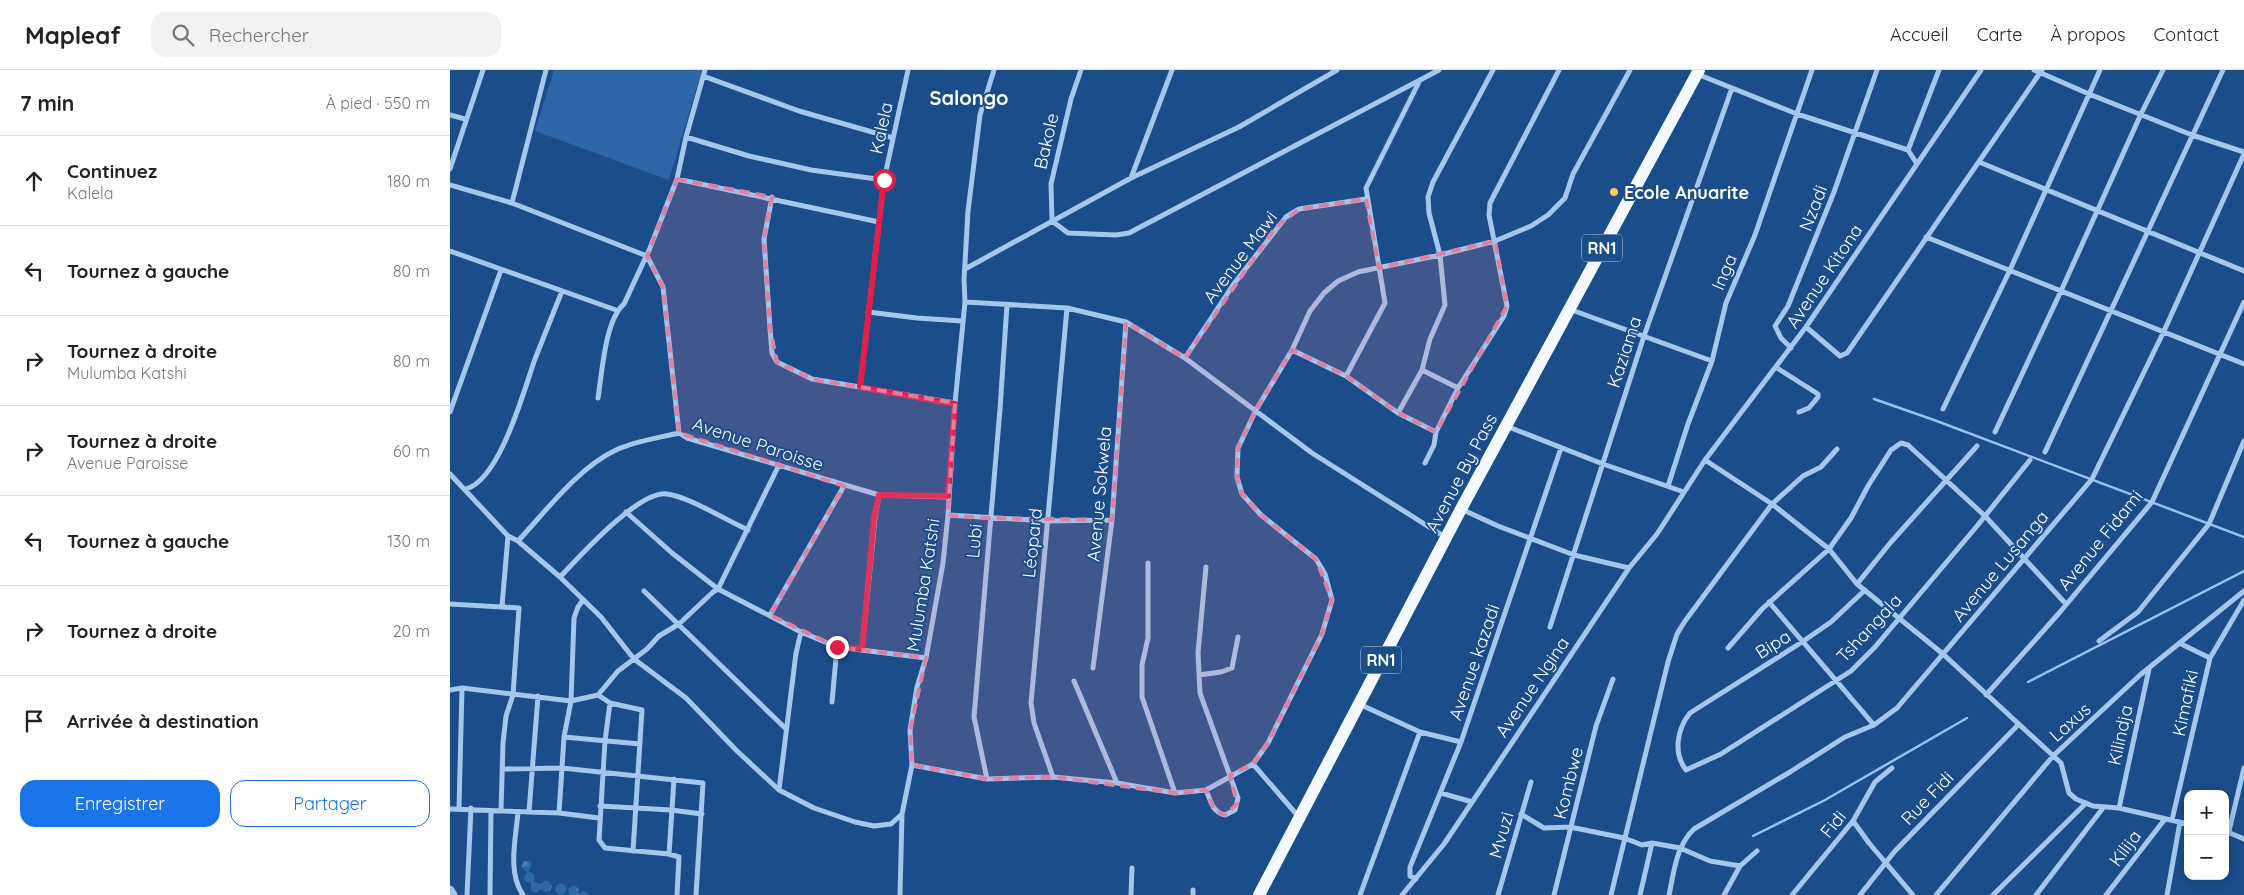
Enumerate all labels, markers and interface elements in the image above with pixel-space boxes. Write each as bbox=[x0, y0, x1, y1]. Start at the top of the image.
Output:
search box bbox=[151, 12, 501, 57]
text: Mapleaf bbox=[25, 20, 121, 50]
icon: search bbox=[169, 21, 197, 49]
text: Rechercher bbox=[209, 23, 309, 47]
text: Accueil bbox=[1890, 23, 1949, 46]
text: Carte bbox=[1977, 23, 2022, 46]
text: À propos bbox=[2050, 23, 2126, 46]
text: Contact bbox=[2154, 23, 2219, 46]
district label: Salongo bbox=[930, 85, 1008, 110]
text: 7 min bbox=[20, 90, 74, 116]
text: À pied · 550 m bbox=[326, 93, 430, 113]
street label: Kalela bbox=[864, 100, 898, 156]
street label: Bakole bbox=[1028, 111, 1064, 171]
text: Continuez bbox=[67, 159, 157, 183]
icon: ahead bbox=[20, 167, 48, 195]
route start bbox=[873, 169, 896, 192]
text: 180 m bbox=[387, 171, 430, 191]
place label: Ecole Anuarite bbox=[1624, 181, 1749, 204]
street label: Nzadi bbox=[1794, 182, 1832, 234]
text: Kalela bbox=[67, 183, 113, 203]
marker: Ecole Anuarite bbox=[1608, 186, 1620, 198]
street label: Avenue Mawi bbox=[1198, 206, 1282, 308]
street label: Avenue Kitona bbox=[1781, 220, 1867, 332]
road number: RN1 bbox=[1582, 234, 1622, 262]
street label: Inga bbox=[1706, 250, 1742, 294]
icon: left bbox=[20, 257, 48, 285]
text: Tournez à gauche bbox=[67, 259, 229, 283]
text: 80 m bbox=[393, 261, 430, 281]
street label: Kaziama bbox=[1602, 313, 1646, 391]
text: Tournez à droite bbox=[67, 339, 217, 363]
icon: right bbox=[20, 347, 48, 375]
text: 80 m bbox=[393, 351, 430, 371]
text: Mulumba Katshi bbox=[67, 363, 187, 383]
street label: Avenue By Pass bbox=[1420, 409, 1502, 537]
street label: Avenue Paroisse bbox=[690, 412, 826, 476]
street label: Avenue Sokwela bbox=[1082, 425, 1116, 563]
text: Tournez à droite bbox=[67, 429, 217, 453]
icon: right bbox=[20, 437, 48, 465]
text: 60 m bbox=[393, 441, 430, 461]
text: Avenue Paroisse bbox=[67, 453, 188, 473]
street label: Avenue Fidami bbox=[2052, 485, 2148, 595]
street label: Avenue Lusanga bbox=[1947, 506, 2053, 626]
street label: Léopard bbox=[1017, 507, 1047, 579]
street label: Mulumba Katshi bbox=[901, 517, 945, 653]
street label: Lubi bbox=[961, 523, 987, 559]
icon: left bbox=[20, 527, 48, 555]
text: Tournez à gauche bbox=[67, 529, 229, 553]
text: 130 m bbox=[387, 531, 430, 551]
street label: Tshangala bbox=[1831, 589, 1907, 667]
street label: Avenue kazadi bbox=[1443, 601, 1505, 723]
icon: right bbox=[20, 617, 48, 645]
text: Tournez à droite bbox=[67, 619, 217, 643]
text: 20 m bbox=[393, 621, 430, 641]
street label: Bipa bbox=[1751, 624, 1795, 664]
street label: Avenue Ngina bbox=[1490, 632, 1574, 742]
route end bbox=[826, 636, 849, 659]
road number: RN1 bbox=[1361, 646, 1401, 674]
street label: Kimafiki bbox=[2167, 668, 2203, 738]
street label: Laxus bbox=[2045, 697, 2095, 747]
street label: Kilindja bbox=[2102, 703, 2138, 767]
icon: arrive bbox=[20, 707, 48, 735]
text: Arrivée à destination bbox=[67, 709, 259, 733]
street label: Kombwe bbox=[1548, 744, 1588, 822]
street label: Rue Fidi bbox=[1896, 766, 1958, 830]
button: Enregistrer bbox=[20, 780, 220, 827]
button: Partager bbox=[230, 780, 430, 827]
map controls bbox=[2184, 790, 2229, 880]
button: + bbox=[2184, 790, 2229, 835]
street label: Fidi bbox=[1815, 806, 1851, 842]
street label: Mvuzi bbox=[1483, 809, 1519, 861]
street label: Kilija bbox=[2104, 825, 2146, 871]
button: − bbox=[2184, 835, 2229, 880]

